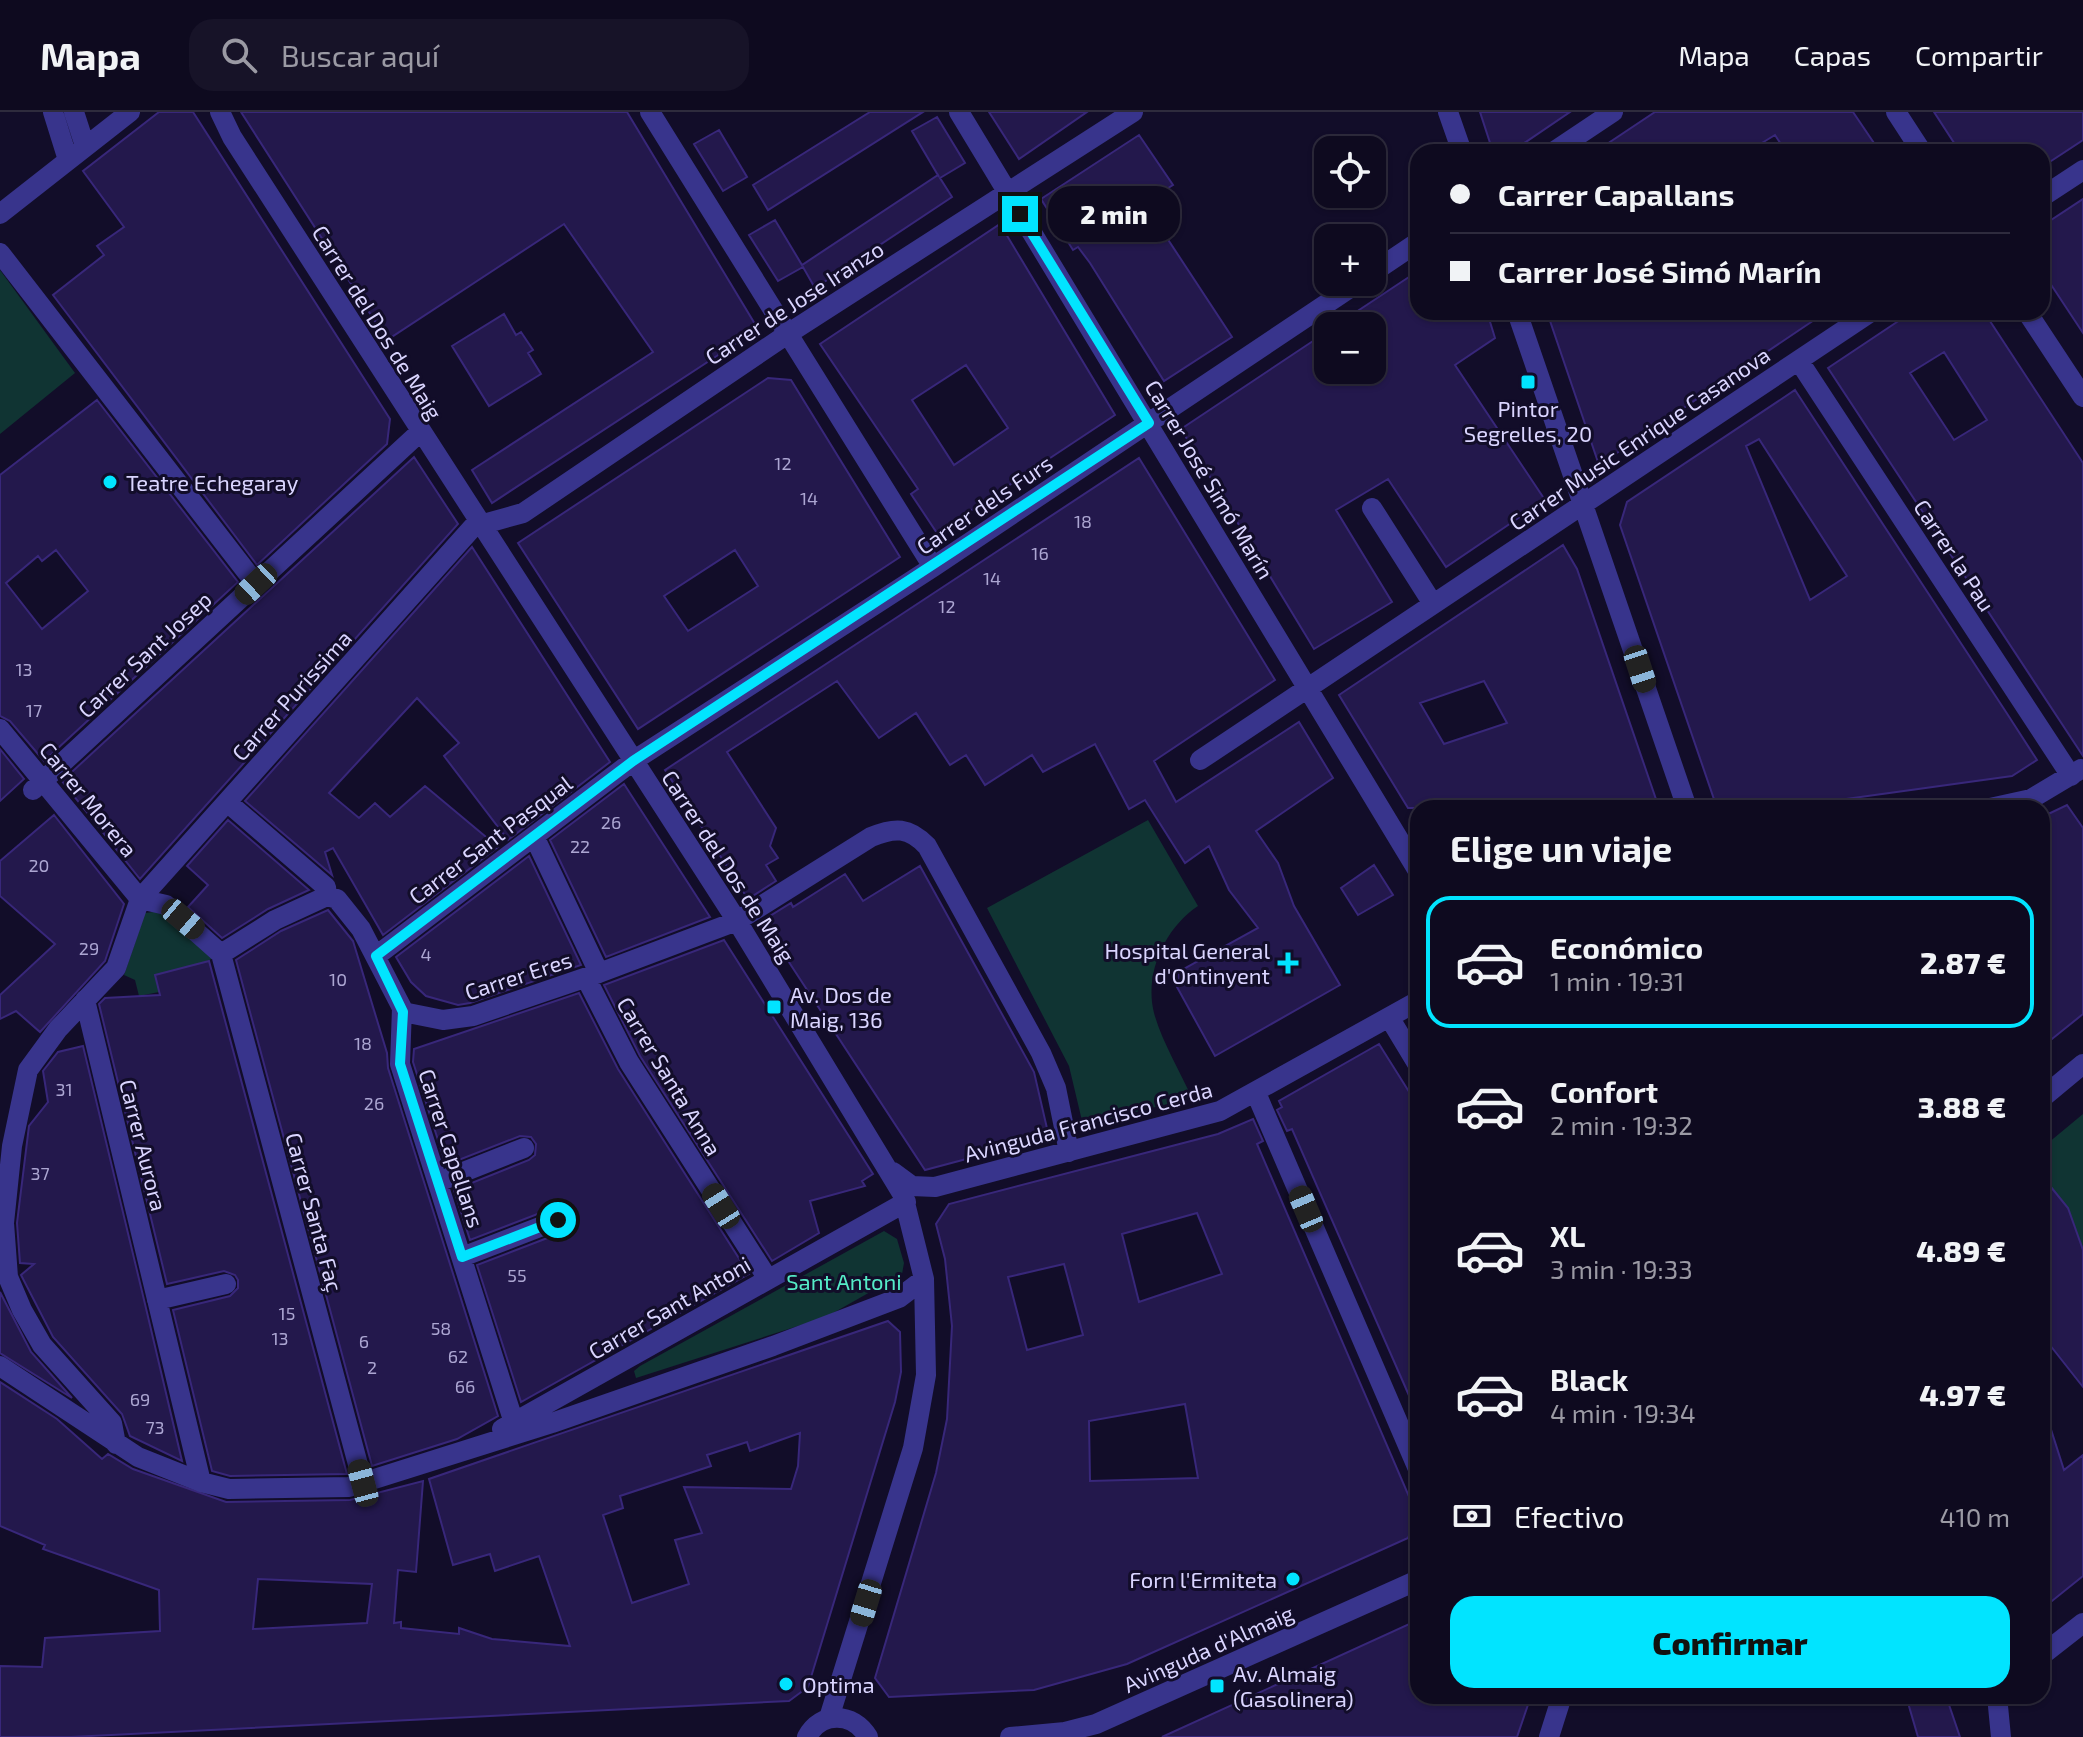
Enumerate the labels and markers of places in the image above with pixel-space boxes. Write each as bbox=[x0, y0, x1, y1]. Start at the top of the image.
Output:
marker: Pintor Segrelles, 20 bbox=[1519, 373, 1537, 391]
place label: Pintor Segrelles, 20 bbox=[1464, 395, 1592, 446]
place label: Teatre Echegaray bbox=[126, 469, 299, 495]
marker: Teatre Echegaray bbox=[101, 473, 119, 491]
place label: Hospital General d'Ontinyent bbox=[1104, 937, 1270, 988]
marker: Hospital General d'Ontinyent bbox=[1277, 952, 1299, 974]
place label: Av. Dos de Maig, 136 bbox=[790, 981, 892, 1032]
marker: Av. Dos de Maig, 136 bbox=[765, 998, 783, 1016]
place label: Forn l'Ermiteta bbox=[1129, 1566, 1277, 1592]
marker: Forn l'Ermiteta bbox=[1284, 1570, 1302, 1588]
place label: Av. Almaig (Gasolinera) bbox=[1233, 1660, 1354, 1711]
place label: Optima bbox=[802, 1671, 875, 1697]
marker: Optima bbox=[777, 1675, 795, 1693]
marker: Av. Almaig (Gasolinera) bbox=[1208, 1677, 1226, 1695]

